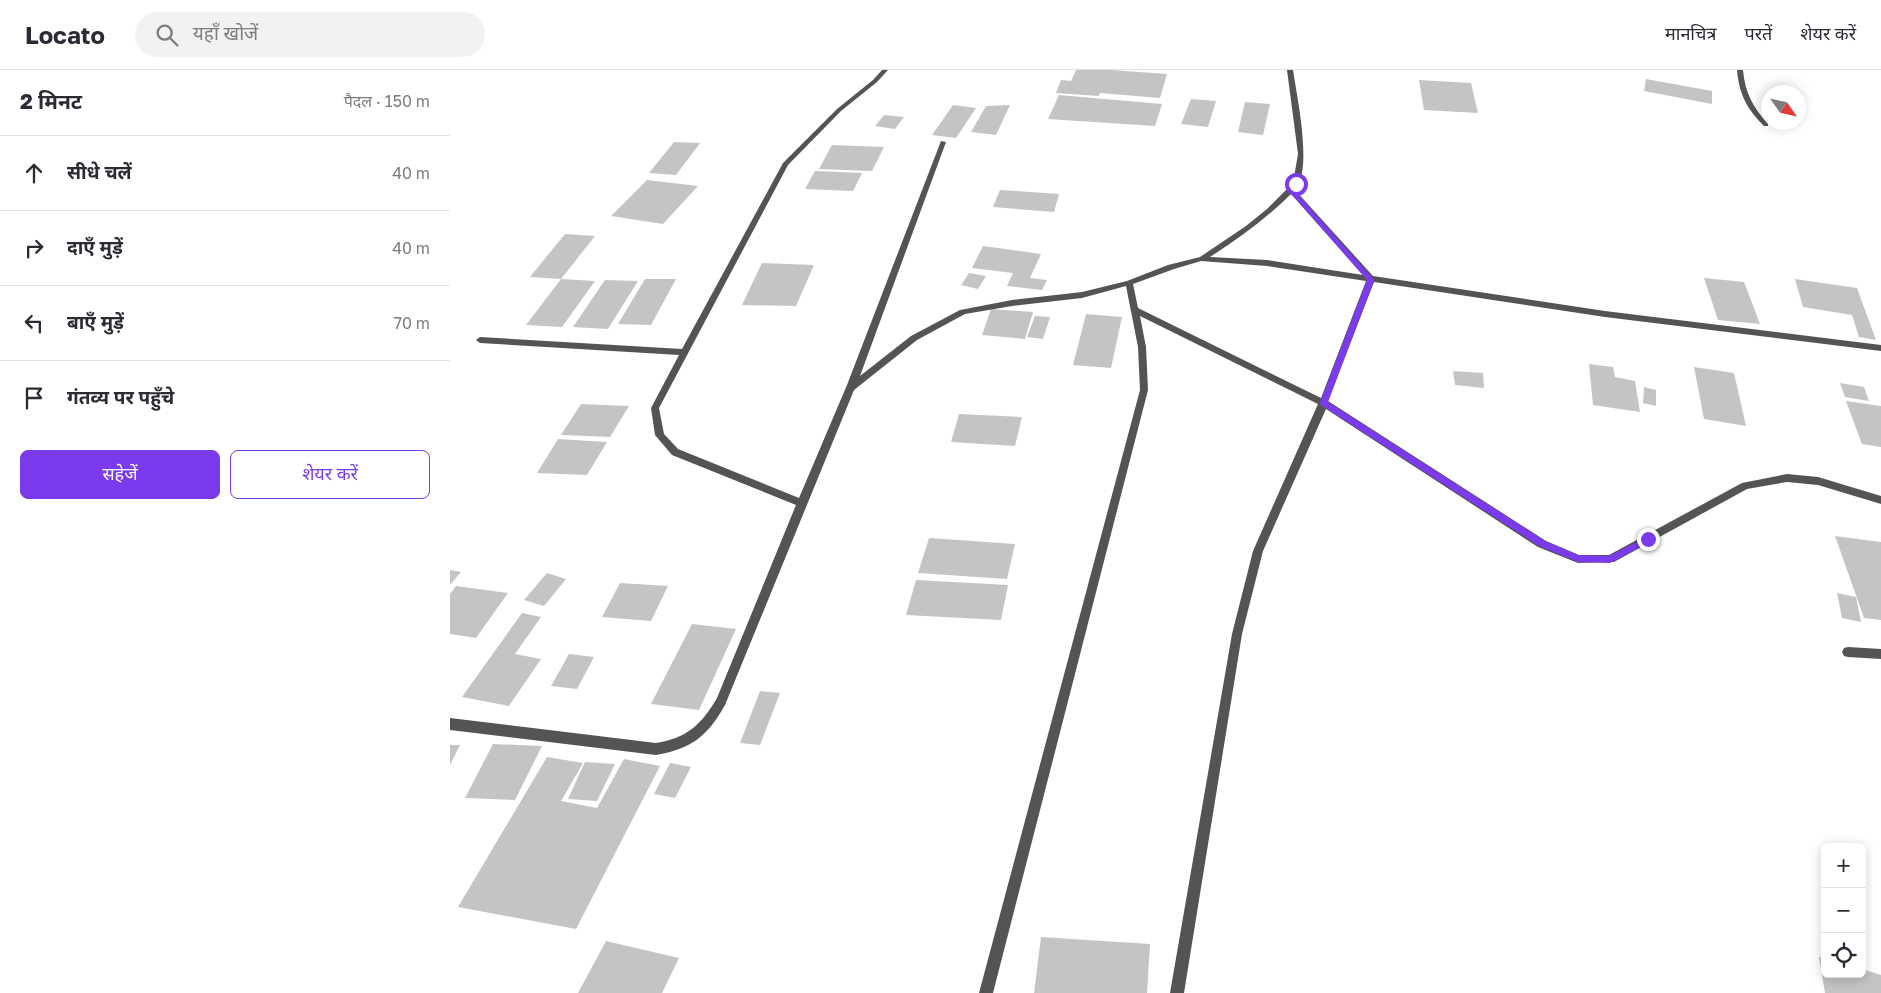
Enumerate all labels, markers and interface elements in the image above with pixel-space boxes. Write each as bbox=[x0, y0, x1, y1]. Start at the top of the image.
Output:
search box bbox=[135, 12, 485, 57]
text: Locato bbox=[25, 20, 105, 49]
icon: search bbox=[153, 21, 181, 49]
text: यहाँ खोजें bbox=[193, 21, 258, 44]
text: मानचित्र bbox=[1665, 22, 1716, 44]
text: परतें bbox=[1744, 22, 1772, 44]
text: शेयर करें bbox=[1800, 22, 1856, 44]
north arrow bbox=[1761, 85, 1806, 130]
text: 2 मिनट bbox=[20, 88, 82, 114]
text: पैदल · 150 m bbox=[344, 91, 430, 111]
icon: ahead bbox=[20, 159, 48, 187]
text: सीधे चलें bbox=[67, 160, 132, 183]
text: 40 m bbox=[392, 163, 430, 183]
route start bbox=[1285, 173, 1308, 196]
icon: right bbox=[20, 234, 48, 262]
text: दाएँ मुड़ें bbox=[67, 235, 123, 258]
text: 40 m bbox=[392, 238, 430, 258]
icon: left bbox=[20, 309, 48, 337]
text: बाएँ मुड़ें bbox=[67, 310, 124, 333]
text: 70 m bbox=[393, 313, 430, 333]
icon: arrive bbox=[20, 384, 48, 412]
text: गंतव्य पर पहुँचे bbox=[67, 385, 174, 408]
button: सहेजें bbox=[20, 450, 220, 499]
button: शेयर करें bbox=[230, 450, 430, 499]
route end bbox=[1637, 528, 1660, 551]
map controls bbox=[1821, 843, 1866, 978]
button: + bbox=[1821, 843, 1866, 888]
button: − bbox=[1821, 888, 1866, 933]
button: locate bbox=[1821, 933, 1866, 978]

